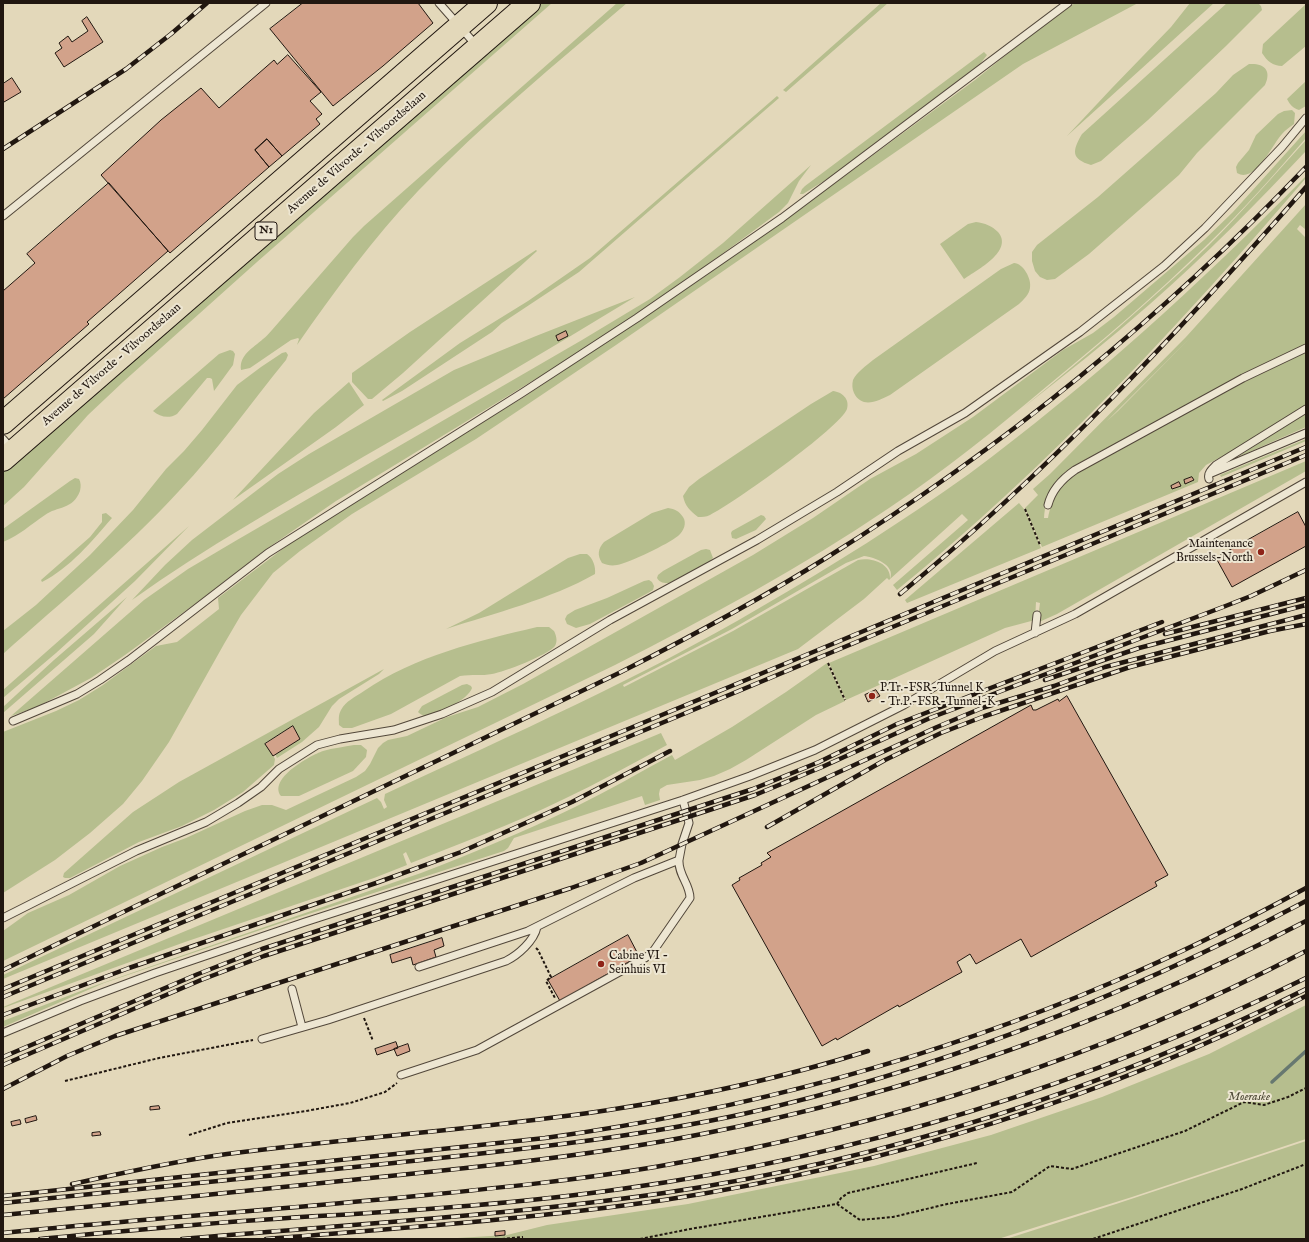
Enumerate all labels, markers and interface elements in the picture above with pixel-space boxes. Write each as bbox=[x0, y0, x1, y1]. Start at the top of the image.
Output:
street label: Avenue de Vilvorde - Vilvoordselaan bbox=[284, 89, 430, 217]
road number: N1 bbox=[255, 222, 277, 240]
street label: Avenue de Vilvorde - Vilvoordselaan bbox=[39, 301, 185, 429]
place label: Maintenance Brussels-North bbox=[1176, 538, 1253, 566]
marker: Maintenance Brussels-North bbox=[1256, 547, 1266, 557]
place label: P.Tr.-FSR-Tunnel K - Tr.P.-FSR-Tunnel-K bbox=[880, 682, 996, 710]
marker: P.Tr.-FSR-Tunnel K - Tr.P.-FSR-Tunnel-K bbox=[867, 691, 877, 701]
place label: Cabine VI - Seinhuis VI bbox=[609, 950, 668, 978]
marker: Cabine VI - Seinhuis VI bbox=[596, 959, 606, 969]
park label: Moeraske bbox=[1228, 1091, 1270, 1105]

